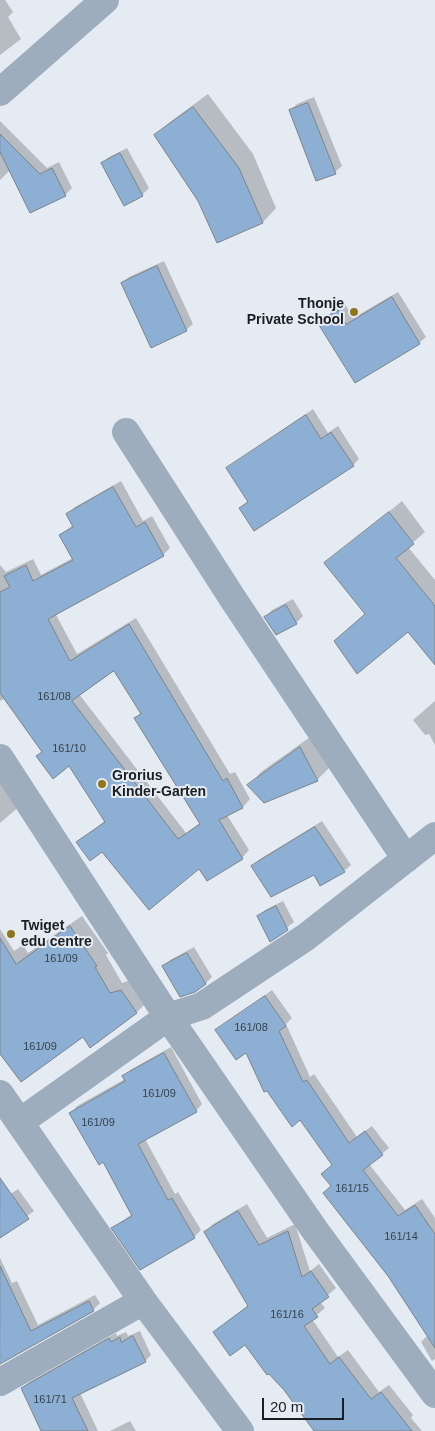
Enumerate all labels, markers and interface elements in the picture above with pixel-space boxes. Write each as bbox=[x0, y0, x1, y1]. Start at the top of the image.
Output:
place label: Thonje Private School bbox=[247, 296, 344, 328]
marker: Thonje Private School bbox=[348, 306, 360, 318]
house number: 161/08 bbox=[37, 690, 71, 704]
house number: 161/10 bbox=[52, 742, 86, 756]
place label: Grorius Kinder-Garten bbox=[112, 768, 206, 800]
marker: Grorius Kinder-Garten bbox=[96, 778, 108, 790]
place label: Twiget edu centre bbox=[21, 918, 92, 950]
marker: Twiget edu centre bbox=[5, 928, 17, 940]
house number: 161/09 bbox=[44, 952, 78, 966]
house number: 161/08 bbox=[234, 1021, 268, 1035]
house number: 161/09 bbox=[23, 1040, 57, 1054]
house number: 161/09 bbox=[142, 1087, 176, 1101]
house number: 161/09 bbox=[81, 1116, 115, 1130]
house number: 161/15 bbox=[335, 1182, 369, 1196]
house number: 161/14 bbox=[384, 1230, 418, 1244]
house number: 161/16 bbox=[270, 1308, 304, 1322]
scale bar bbox=[265, 1388, 348, 1420]
house number: 161/71 bbox=[33, 1393, 67, 1407]
text: 20 m bbox=[270, 1398, 303, 1415]

